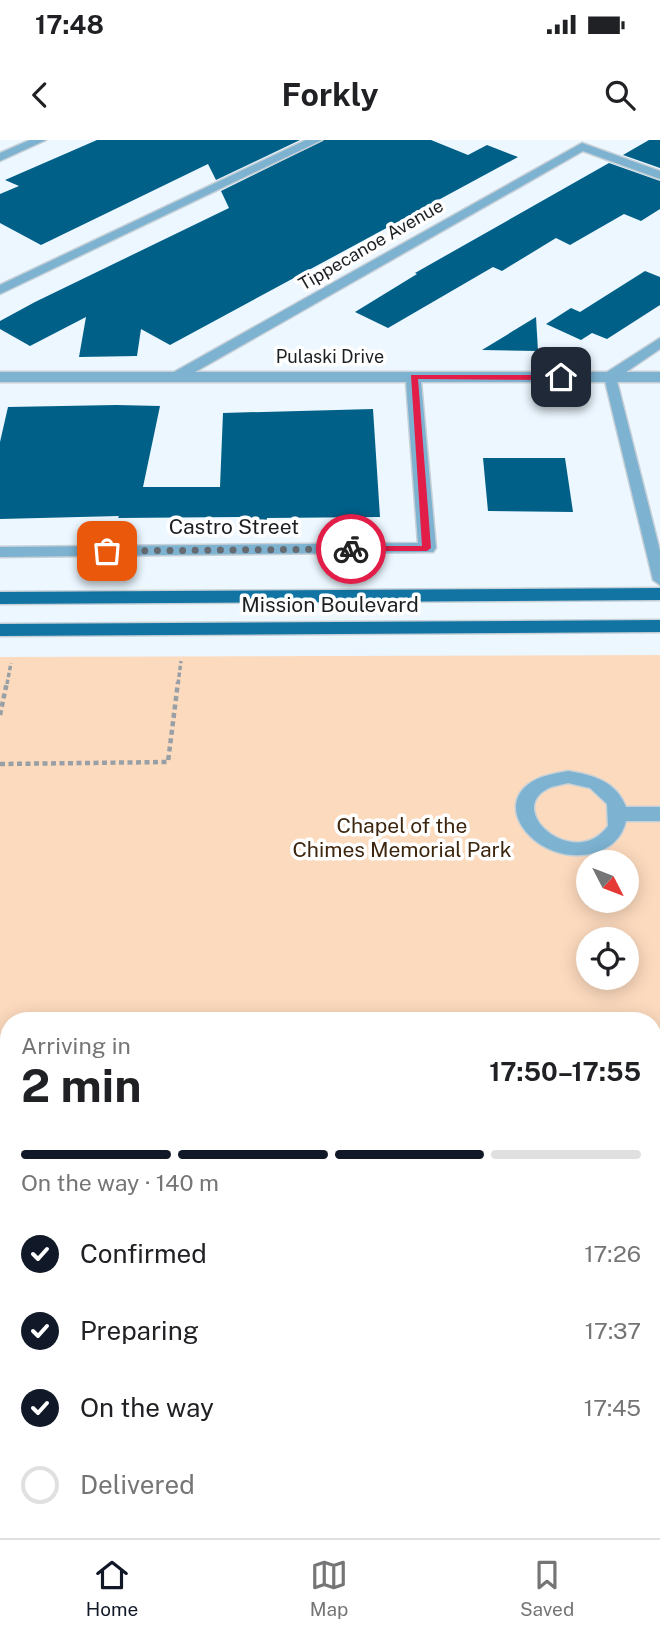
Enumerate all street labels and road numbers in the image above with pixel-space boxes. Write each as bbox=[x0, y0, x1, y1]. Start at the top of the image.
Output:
street label: Tippecanoe Avenue bbox=[295, 195, 447, 295]
street label: Pulaski Drive bbox=[276, 346, 384, 367]
street label: Castro Street bbox=[169, 514, 299, 539]
street label: Mission Boulevard bbox=[241, 592, 419, 617]

